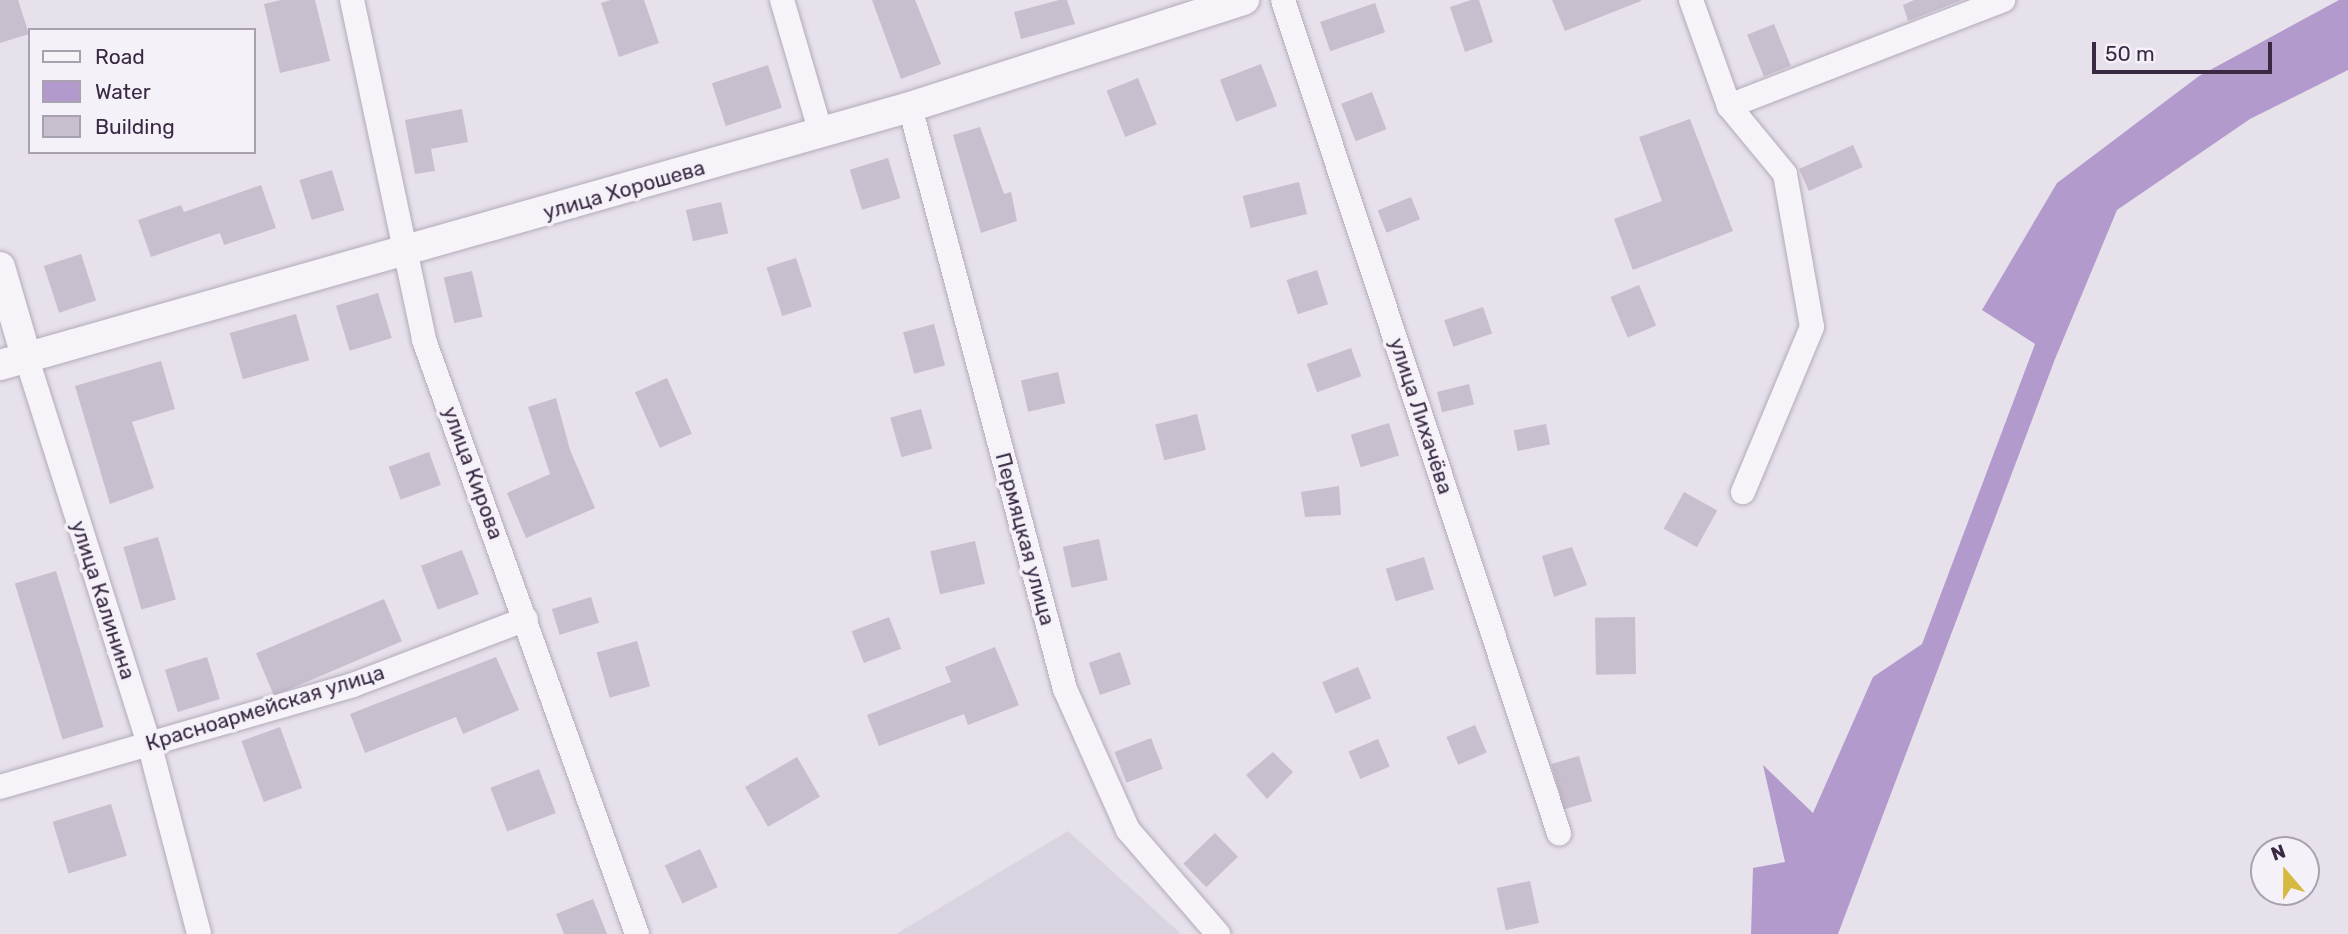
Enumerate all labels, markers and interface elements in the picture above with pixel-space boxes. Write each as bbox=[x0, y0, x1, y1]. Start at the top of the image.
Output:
legend bbox=[28, 28, 256, 154]
scale bar bbox=[2096, 28, 2276, 72]
text: 50 m bbox=[2105, 41, 2155, 66]
text: Road bbox=[95, 44, 145, 69]
text: Water bbox=[95, 79, 151, 104]
text: Building bbox=[95, 114, 175, 139]
street label: улица Хорошева bbox=[540, 155, 708, 225]
street label: улица Лихачёва bbox=[1384, 335, 1458, 497]
street label: улица Кирова bbox=[437, 403, 509, 543]
street label: Пермяцкая улица bbox=[990, 450, 1060, 628]
street label: улица Калинина bbox=[65, 517, 141, 683]
street label: Красноармейская улица bbox=[143, 660, 387, 756]
north arrow bbox=[2250, 836, 2320, 906]
text: N bbox=[2268, 840, 2289, 866]

